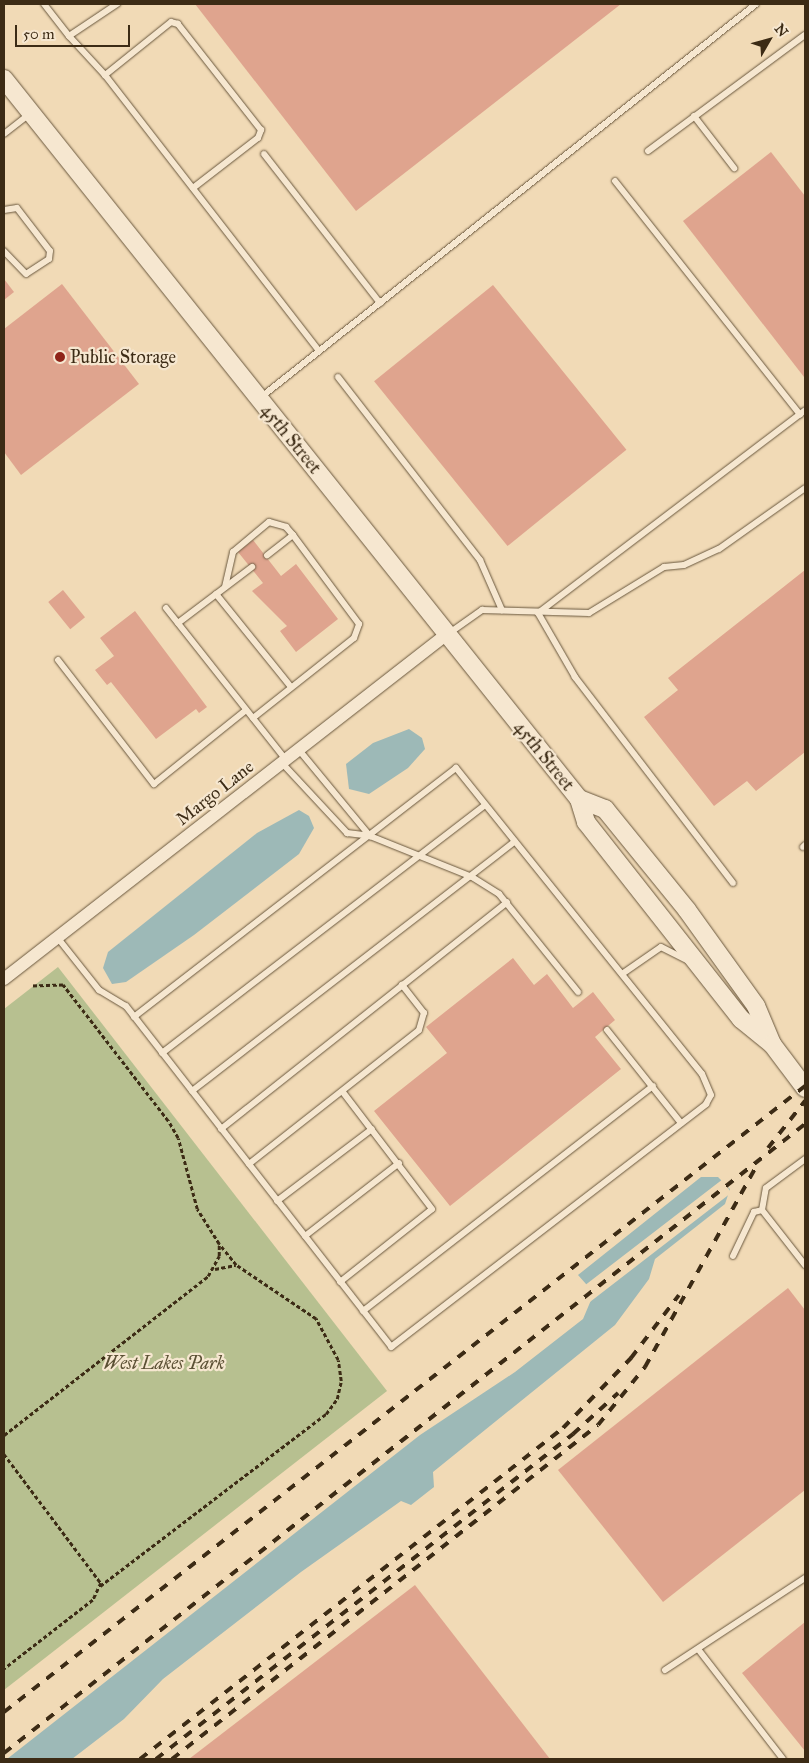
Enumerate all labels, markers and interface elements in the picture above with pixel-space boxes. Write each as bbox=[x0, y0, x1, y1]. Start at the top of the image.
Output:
scale bar bbox=[18, 15, 132, 47]
north arrow bbox=[744, 15, 794, 65]
text: N bbox=[771, 21, 792, 40]
text: 50 m bbox=[23, 25, 55, 43]
place label: Public Storage bbox=[70, 346, 176, 368]
marker: Public Storage bbox=[54, 351, 66, 363]
street label: 45th Street bbox=[256, 400, 326, 478]
street label: 45th Street bbox=[509, 717, 579, 795]
street label: Margo Lane bbox=[172, 756, 258, 830]
park label: West Lakes Park bbox=[103, 1352, 225, 1374]

